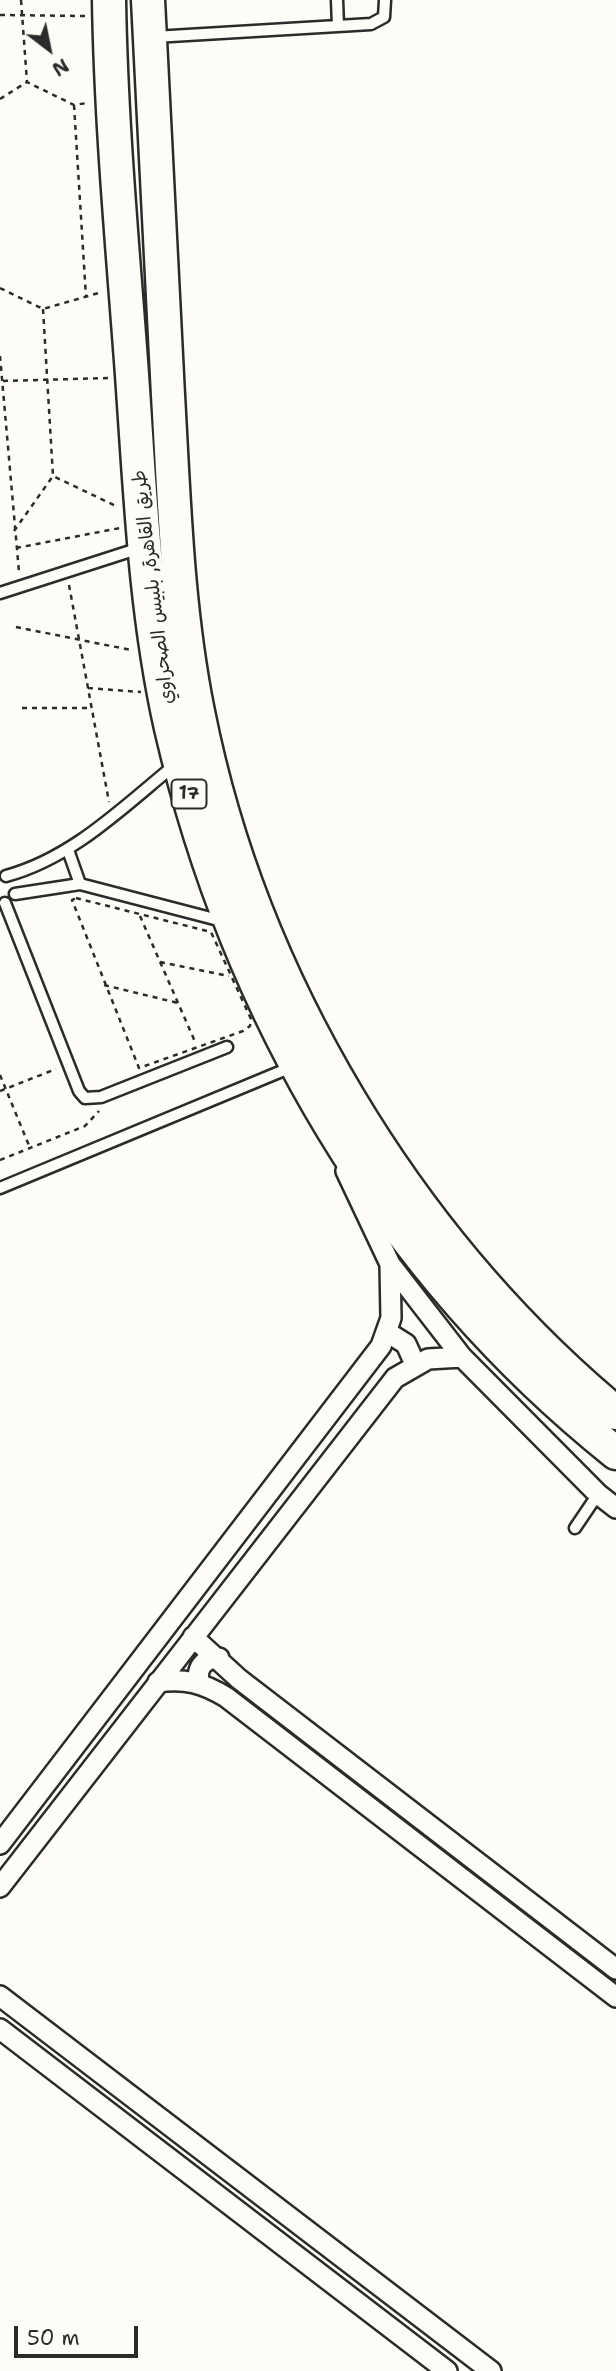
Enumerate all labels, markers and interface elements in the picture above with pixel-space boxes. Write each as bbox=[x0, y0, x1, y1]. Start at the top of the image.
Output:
north arrow bbox=[14, 14, 84, 84]
text: N bbox=[47, 53, 73, 82]
street label: طريق القاهرة, بلبيس الصحراوي bbox=[128, 469, 180, 705]
road number: 17 bbox=[172, 780, 206, 808]
scale bar bbox=[18, 2312, 142, 2356]
text: 50 m bbox=[27, 2324, 80, 2352]

